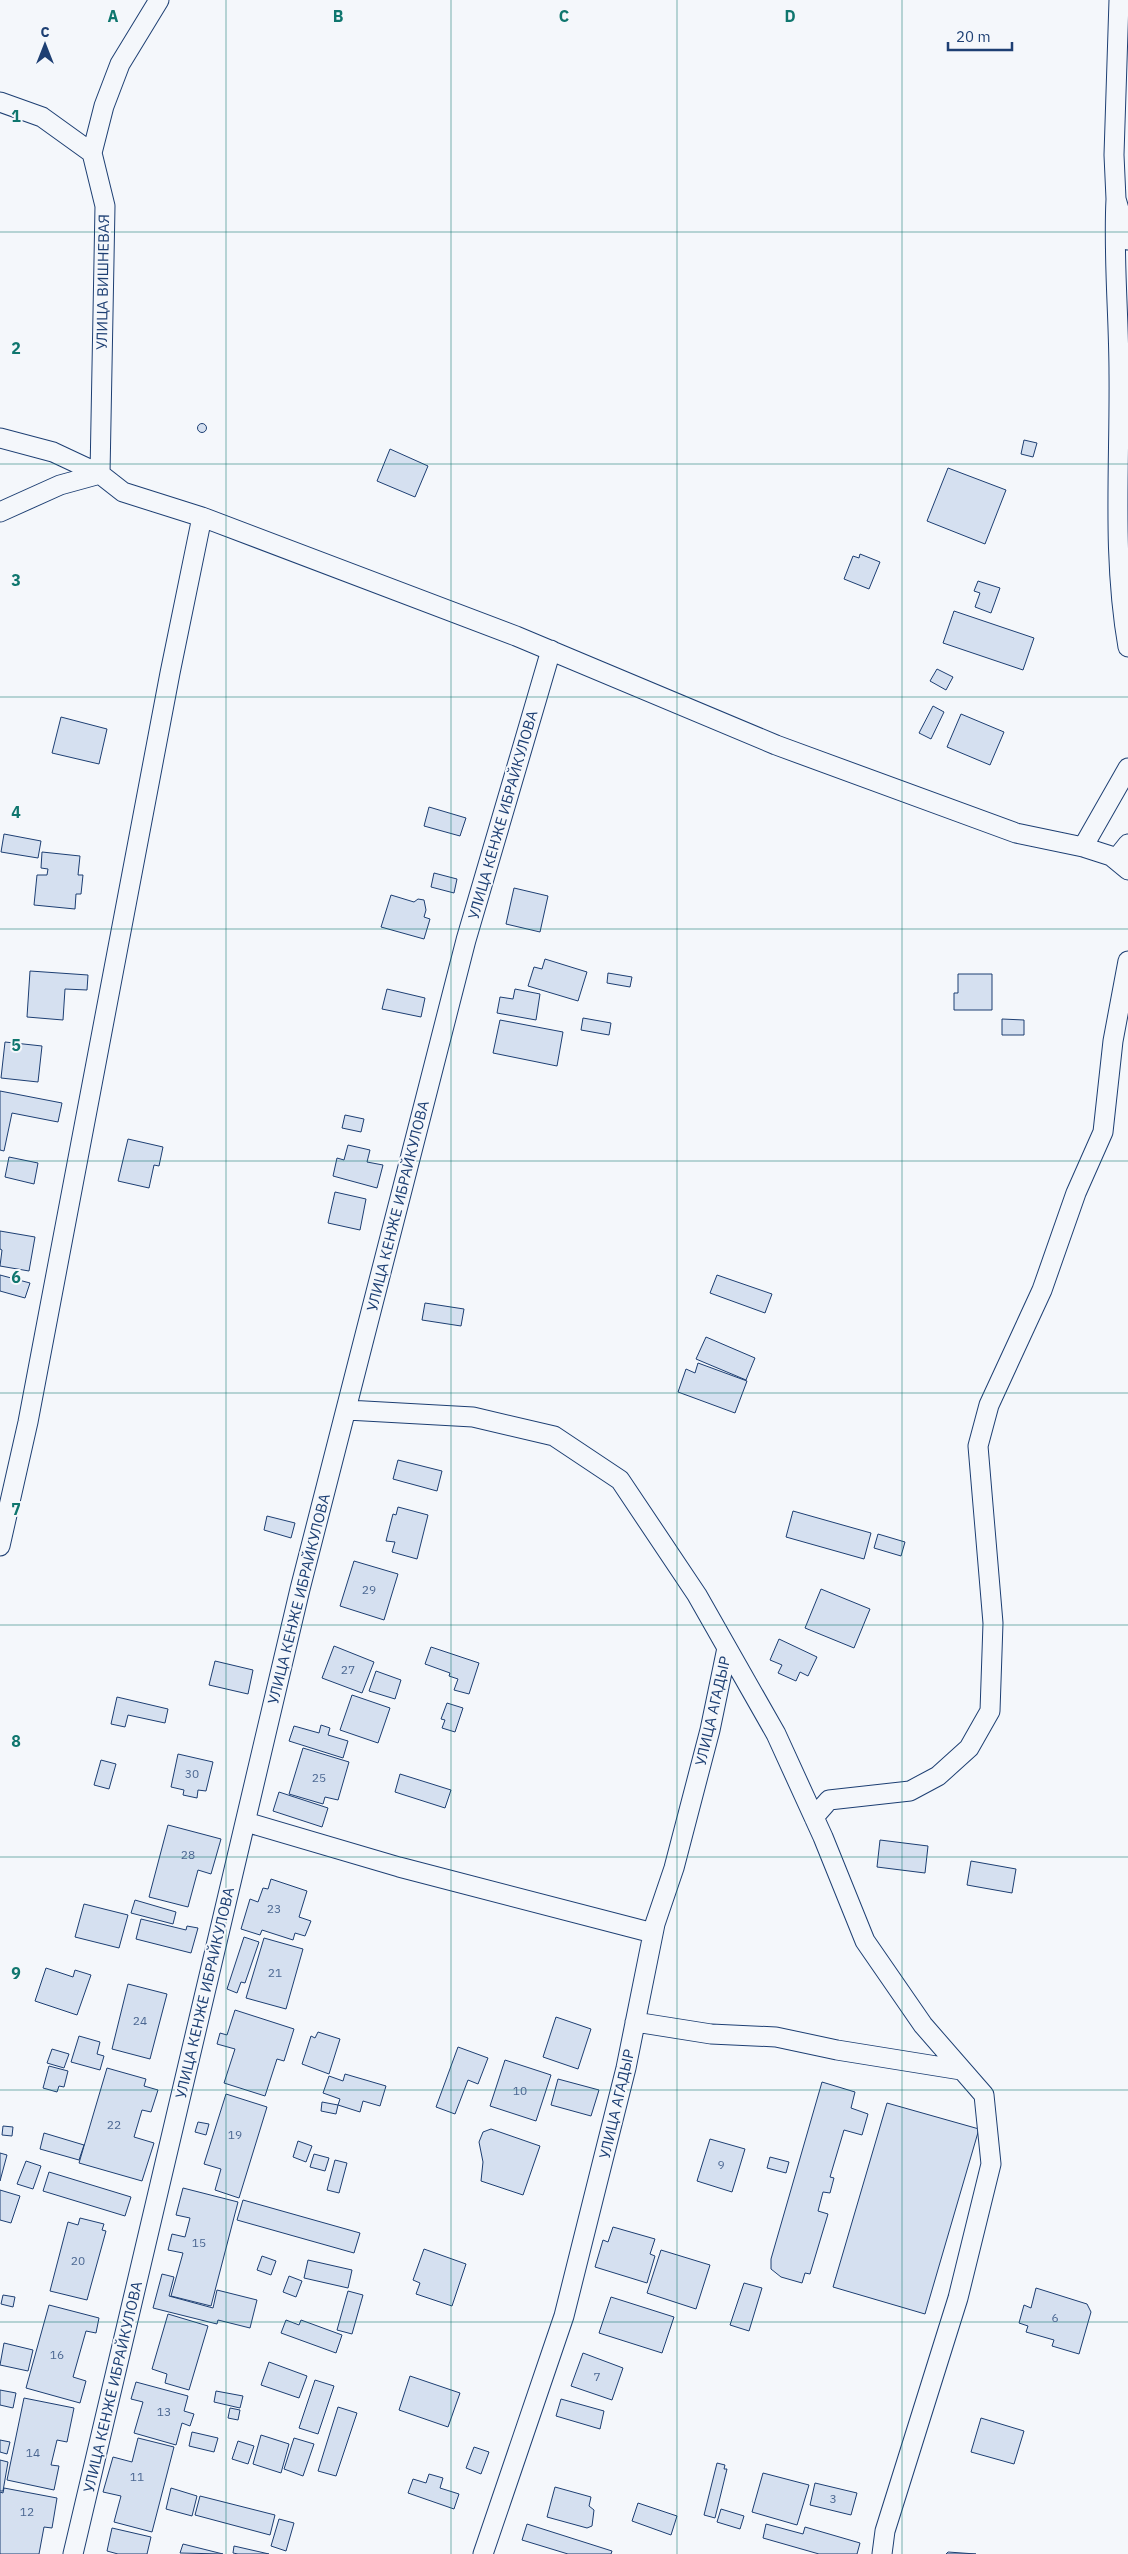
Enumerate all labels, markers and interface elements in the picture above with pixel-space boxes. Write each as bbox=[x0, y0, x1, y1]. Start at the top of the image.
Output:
text: A bbox=[108, 6, 119, 26]
text: B bbox=[333, 6, 344, 26]
text: C bbox=[559, 6, 569, 26]
text: D bbox=[784, 6, 796, 26]
north arrow bbox=[20, 20, 70, 70]
scale bar bbox=[948, 20, 1012, 52]
text: С bbox=[40, 23, 50, 41]
text: 20 m bbox=[956, 27, 991, 46]
text: 1 bbox=[11, 106, 21, 126]
street label: УЛИЦА ВИШНЕВАЯ bbox=[92, 214, 113, 350]
text: 2 bbox=[11, 338, 21, 358]
text: 3 bbox=[11, 570, 21, 590]
street label: УЛИЦА КЕНЖЕ ИБРАЙКУЛОВА bbox=[464, 708, 542, 921]
text: 4 bbox=[11, 802, 21, 822]
text: 5 bbox=[11, 1035, 21, 1055]
street label: УЛИЦА КЕНЖЕ ИБРАЙКУЛОВА bbox=[362, 1098, 433, 1313]
text: 6 bbox=[11, 1267, 21, 1287]
street label: УЛИЦА КЕНЖЕ ИБРАЙКУЛОВА bbox=[263, 1491, 334, 1706]
text: 7 bbox=[11, 1499, 21, 1519]
house number: 29 bbox=[362, 1582, 376, 1597]
street label: УЛИЦА АГАДЫР bbox=[691, 1654, 734, 1768]
house number: 27 bbox=[341, 1662, 355, 1677]
text: 8 bbox=[11, 1731, 21, 1751]
house number: 30 bbox=[185, 1766, 199, 1781]
house number: 25 bbox=[312, 1770, 326, 1785]
house number: 28 bbox=[181, 1847, 195, 1862]
street label: УЛИЦА КЕНЖЕ ИБРАЙКУЛОВА bbox=[171, 1885, 238, 2100]
house number: 23 bbox=[267, 1901, 281, 1916]
text: 9 bbox=[11, 1963, 21, 1983]
house number: 21 bbox=[268, 1965, 282, 1980]
house number: 24 bbox=[133, 2013, 147, 2028]
street label: УЛИЦА АГАДЫР bbox=[595, 2047, 638, 2161]
house number: 10 bbox=[513, 2083, 527, 2098]
house number: 22 bbox=[107, 2117, 121, 2132]
house number: 19 bbox=[228, 2127, 242, 2142]
house number: 9 bbox=[717, 2157, 725, 2172]
house number: 15 bbox=[192, 2235, 206, 2250]
house number: 20 bbox=[71, 2253, 85, 2268]
street label: УЛИЦА КЕНЖЕ ИБРАЙКУЛОВА bbox=[79, 2279, 146, 2494]
house number: 6 bbox=[1051, 2310, 1059, 2325]
house number: 16 bbox=[50, 2347, 64, 2362]
house number: 7 bbox=[593, 2369, 601, 2384]
house number: 13 bbox=[157, 2404, 171, 2419]
house number: 14 bbox=[26, 2445, 40, 2460]
house number: 11 bbox=[130, 2469, 144, 2484]
house number: 3 bbox=[829, 2491, 837, 2506]
house number: 12 bbox=[20, 2504, 34, 2519]

